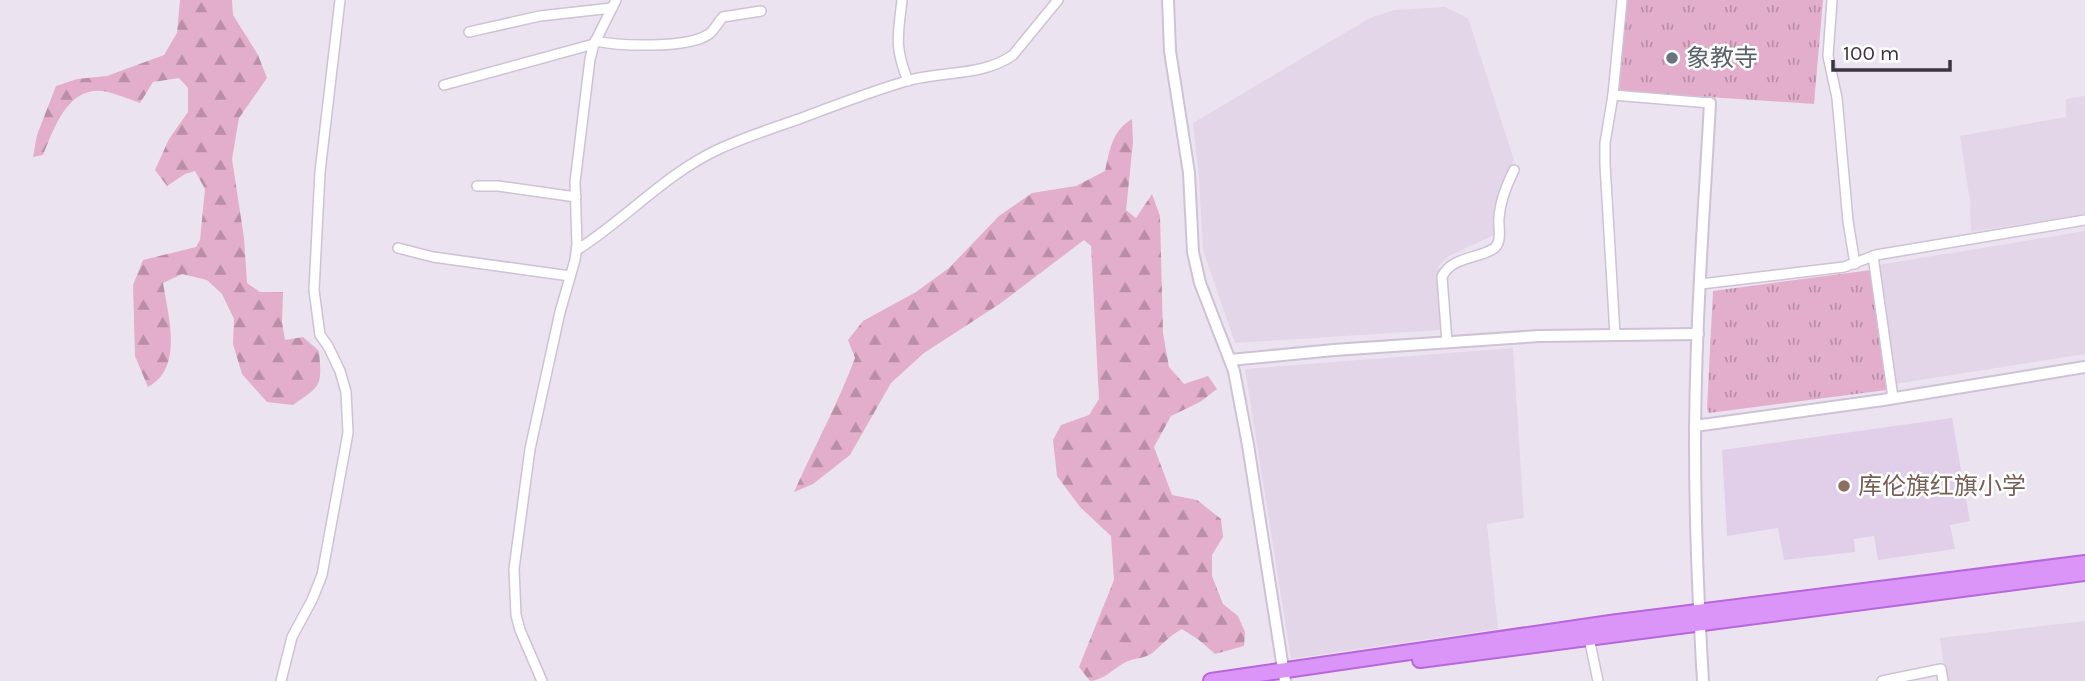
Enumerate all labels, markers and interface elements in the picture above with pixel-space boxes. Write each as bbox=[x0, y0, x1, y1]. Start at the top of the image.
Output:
scale bar bbox=[1833, 28, 1950, 72]
text: 100 m bbox=[1843, 41, 1900, 65]
place label: 象教寺 bbox=[1686, 44, 1758, 72]
marker: 象教寺 bbox=[1664, 50, 1680, 66]
place label: 库伦旗红旗小学 bbox=[1858, 472, 2026, 500]
marker: 库伦旗红旗小学 bbox=[1836, 478, 1852, 494]

